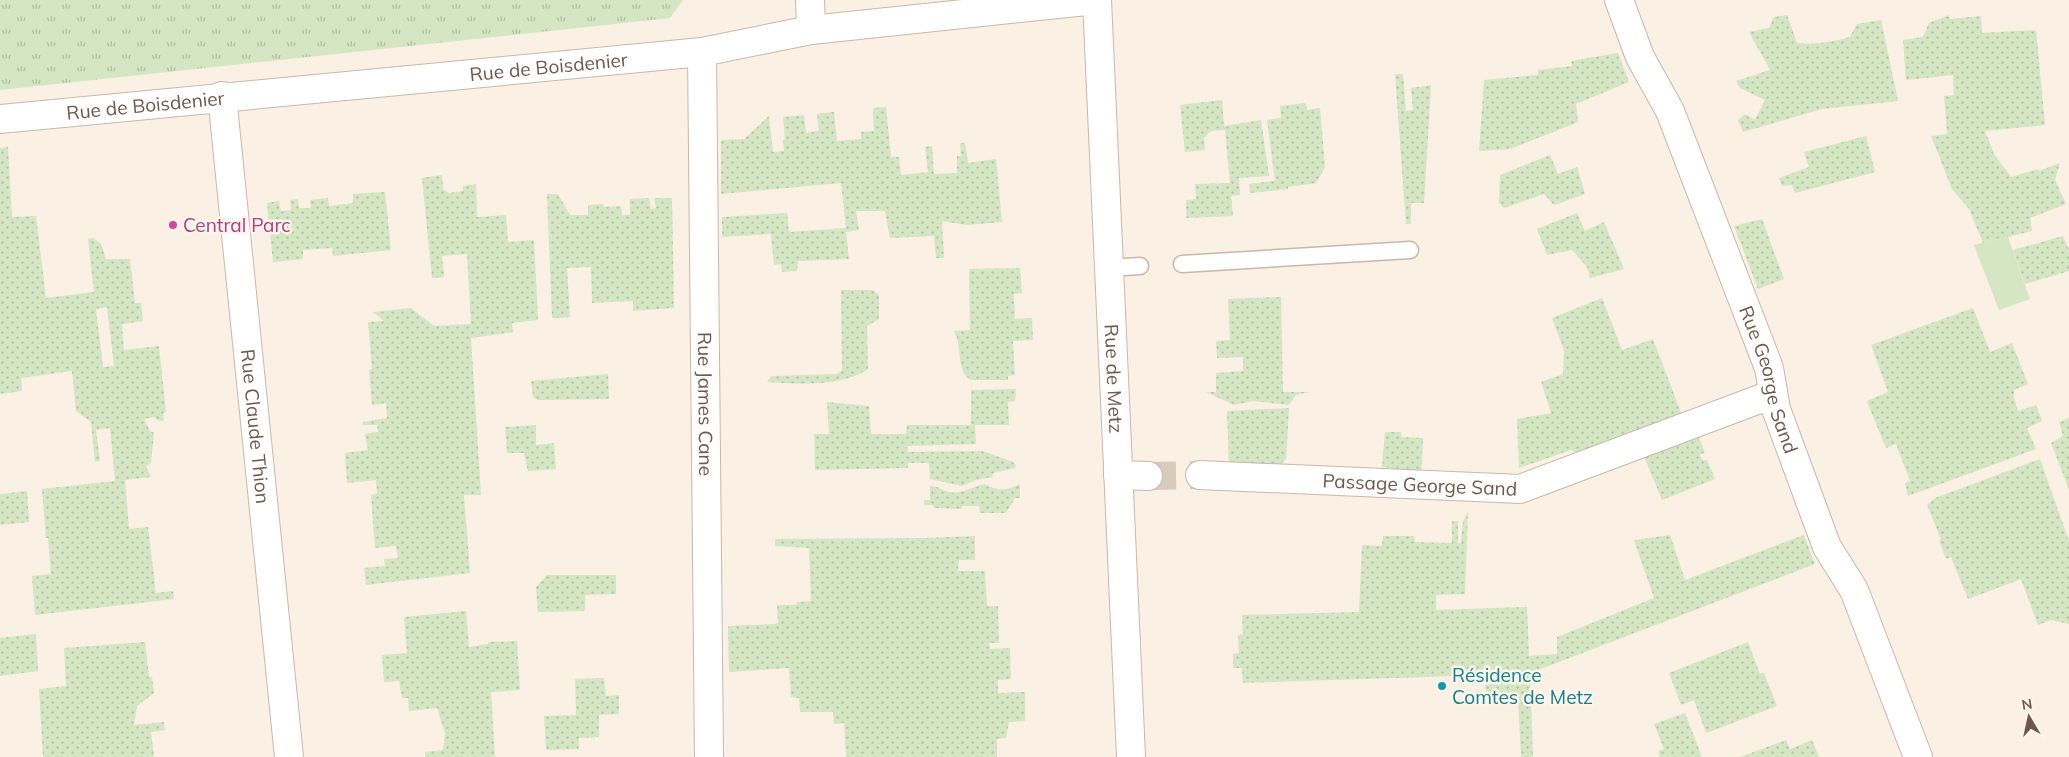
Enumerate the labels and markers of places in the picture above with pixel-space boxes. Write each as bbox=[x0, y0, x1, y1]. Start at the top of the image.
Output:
place label: Central Parc bbox=[183, 213, 291, 237]
marker: Central Parc bbox=[167, 219, 179, 231]
place label: Résidence Comtes de Metz bbox=[1452, 663, 1593, 709]
marker: Résidence Comtes de Metz bbox=[1436, 680, 1448, 692]

